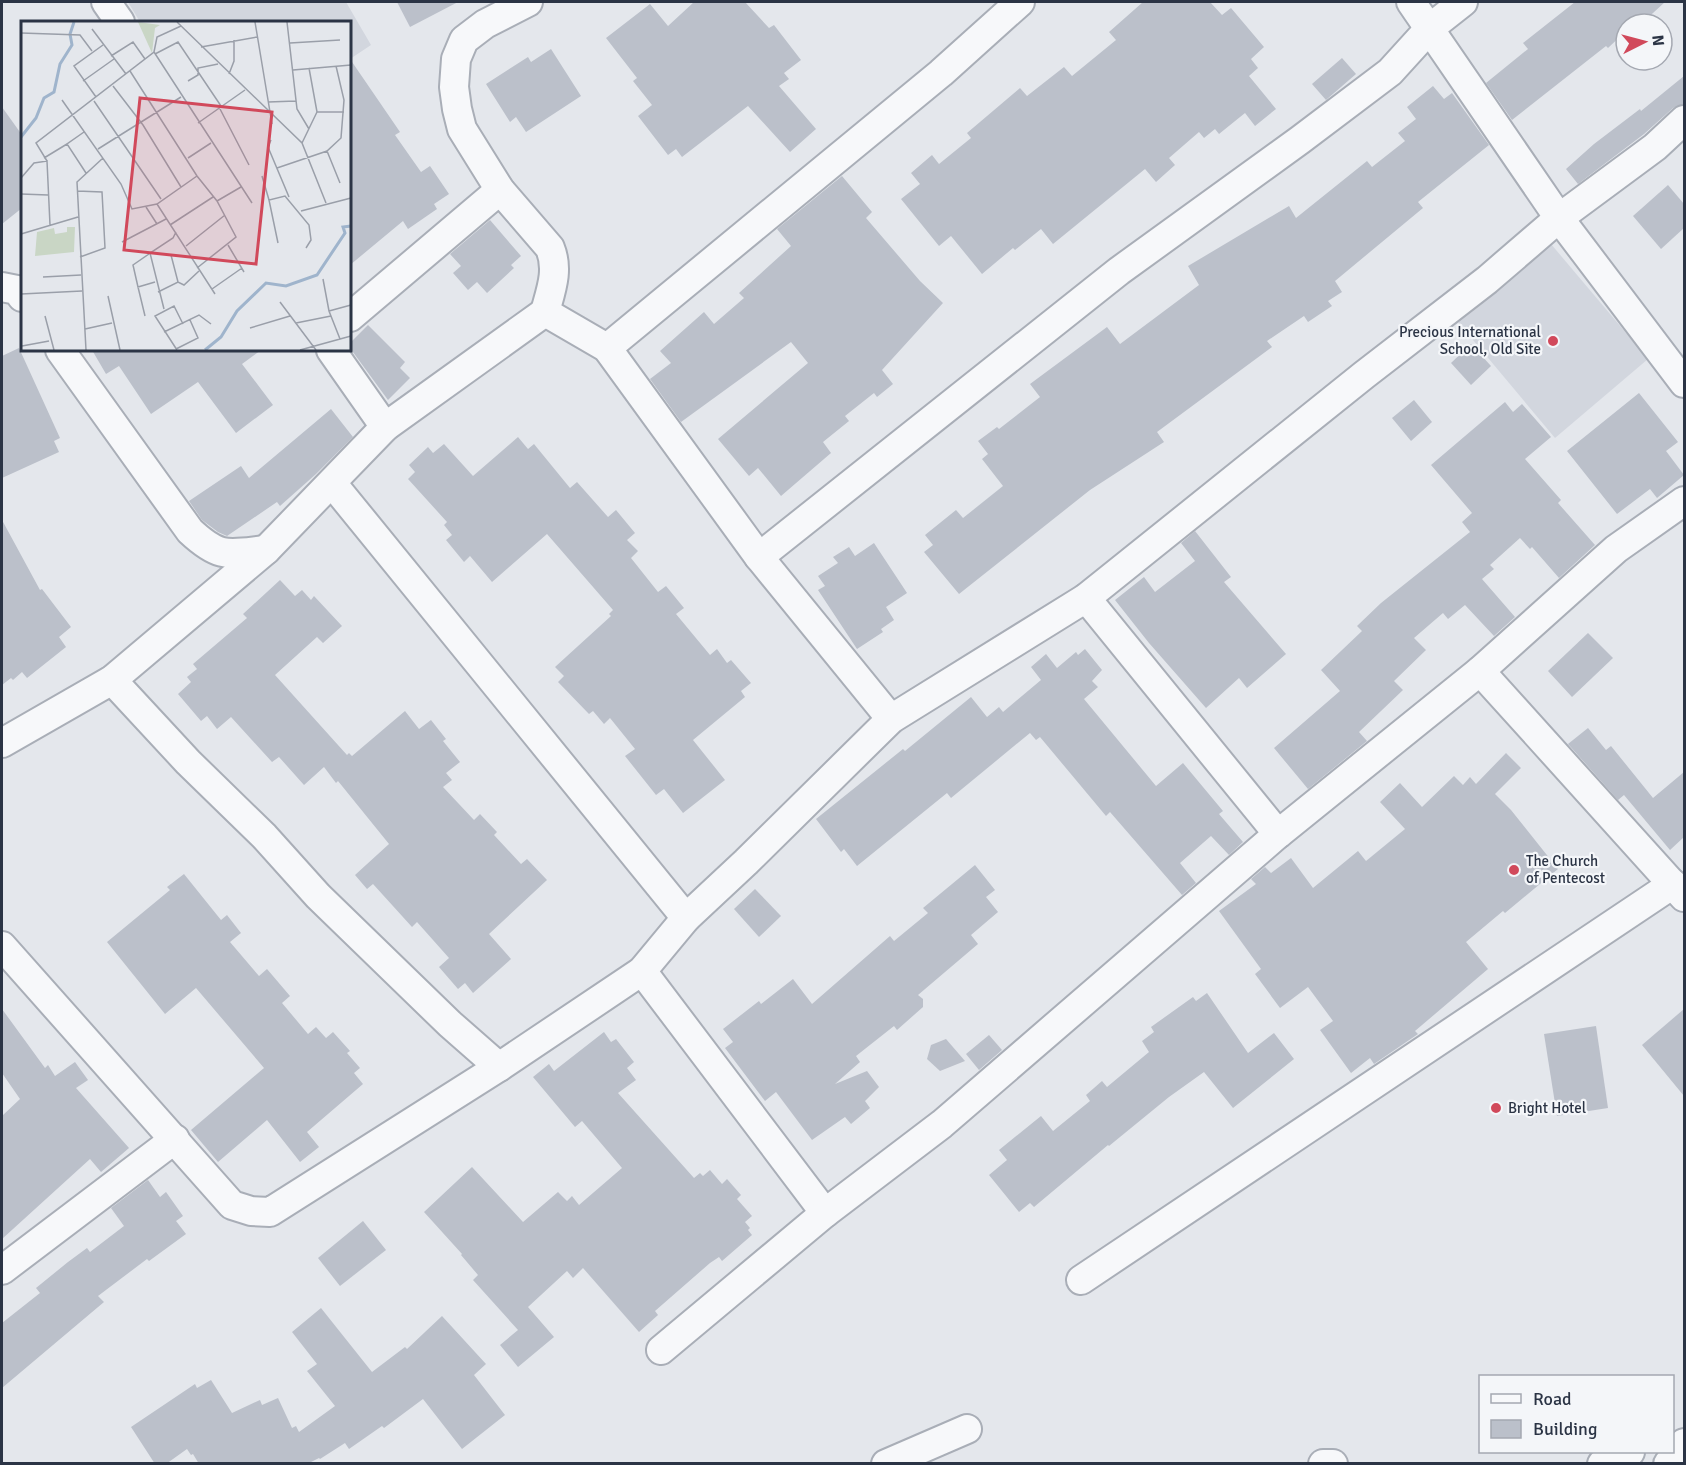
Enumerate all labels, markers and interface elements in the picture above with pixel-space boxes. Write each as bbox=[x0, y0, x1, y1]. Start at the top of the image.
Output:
north arrow bbox=[1614, 12, 1674, 72]
inset map bbox=[21, 21, 351, 351]
text: N bbox=[1647, 34, 1668, 47]
place label: Precious International School, Old Site bbox=[1399, 323, 1541, 358]
marker: Precious International School, Old Site bbox=[1546, 334, 1560, 348]
place label: The Church of Pentecost bbox=[1526, 852, 1605, 887]
marker: The Church of Pentecost bbox=[1507, 863, 1521, 877]
place label: Bright Hotel bbox=[1508, 1099, 1586, 1117]
marker: Bright Hotel bbox=[1489, 1101, 1503, 1115]
legend bbox=[1479, 1375, 1674, 1453]
text: Road bbox=[1533, 1388, 1572, 1410]
text: Building bbox=[1533, 1418, 1597, 1440]

